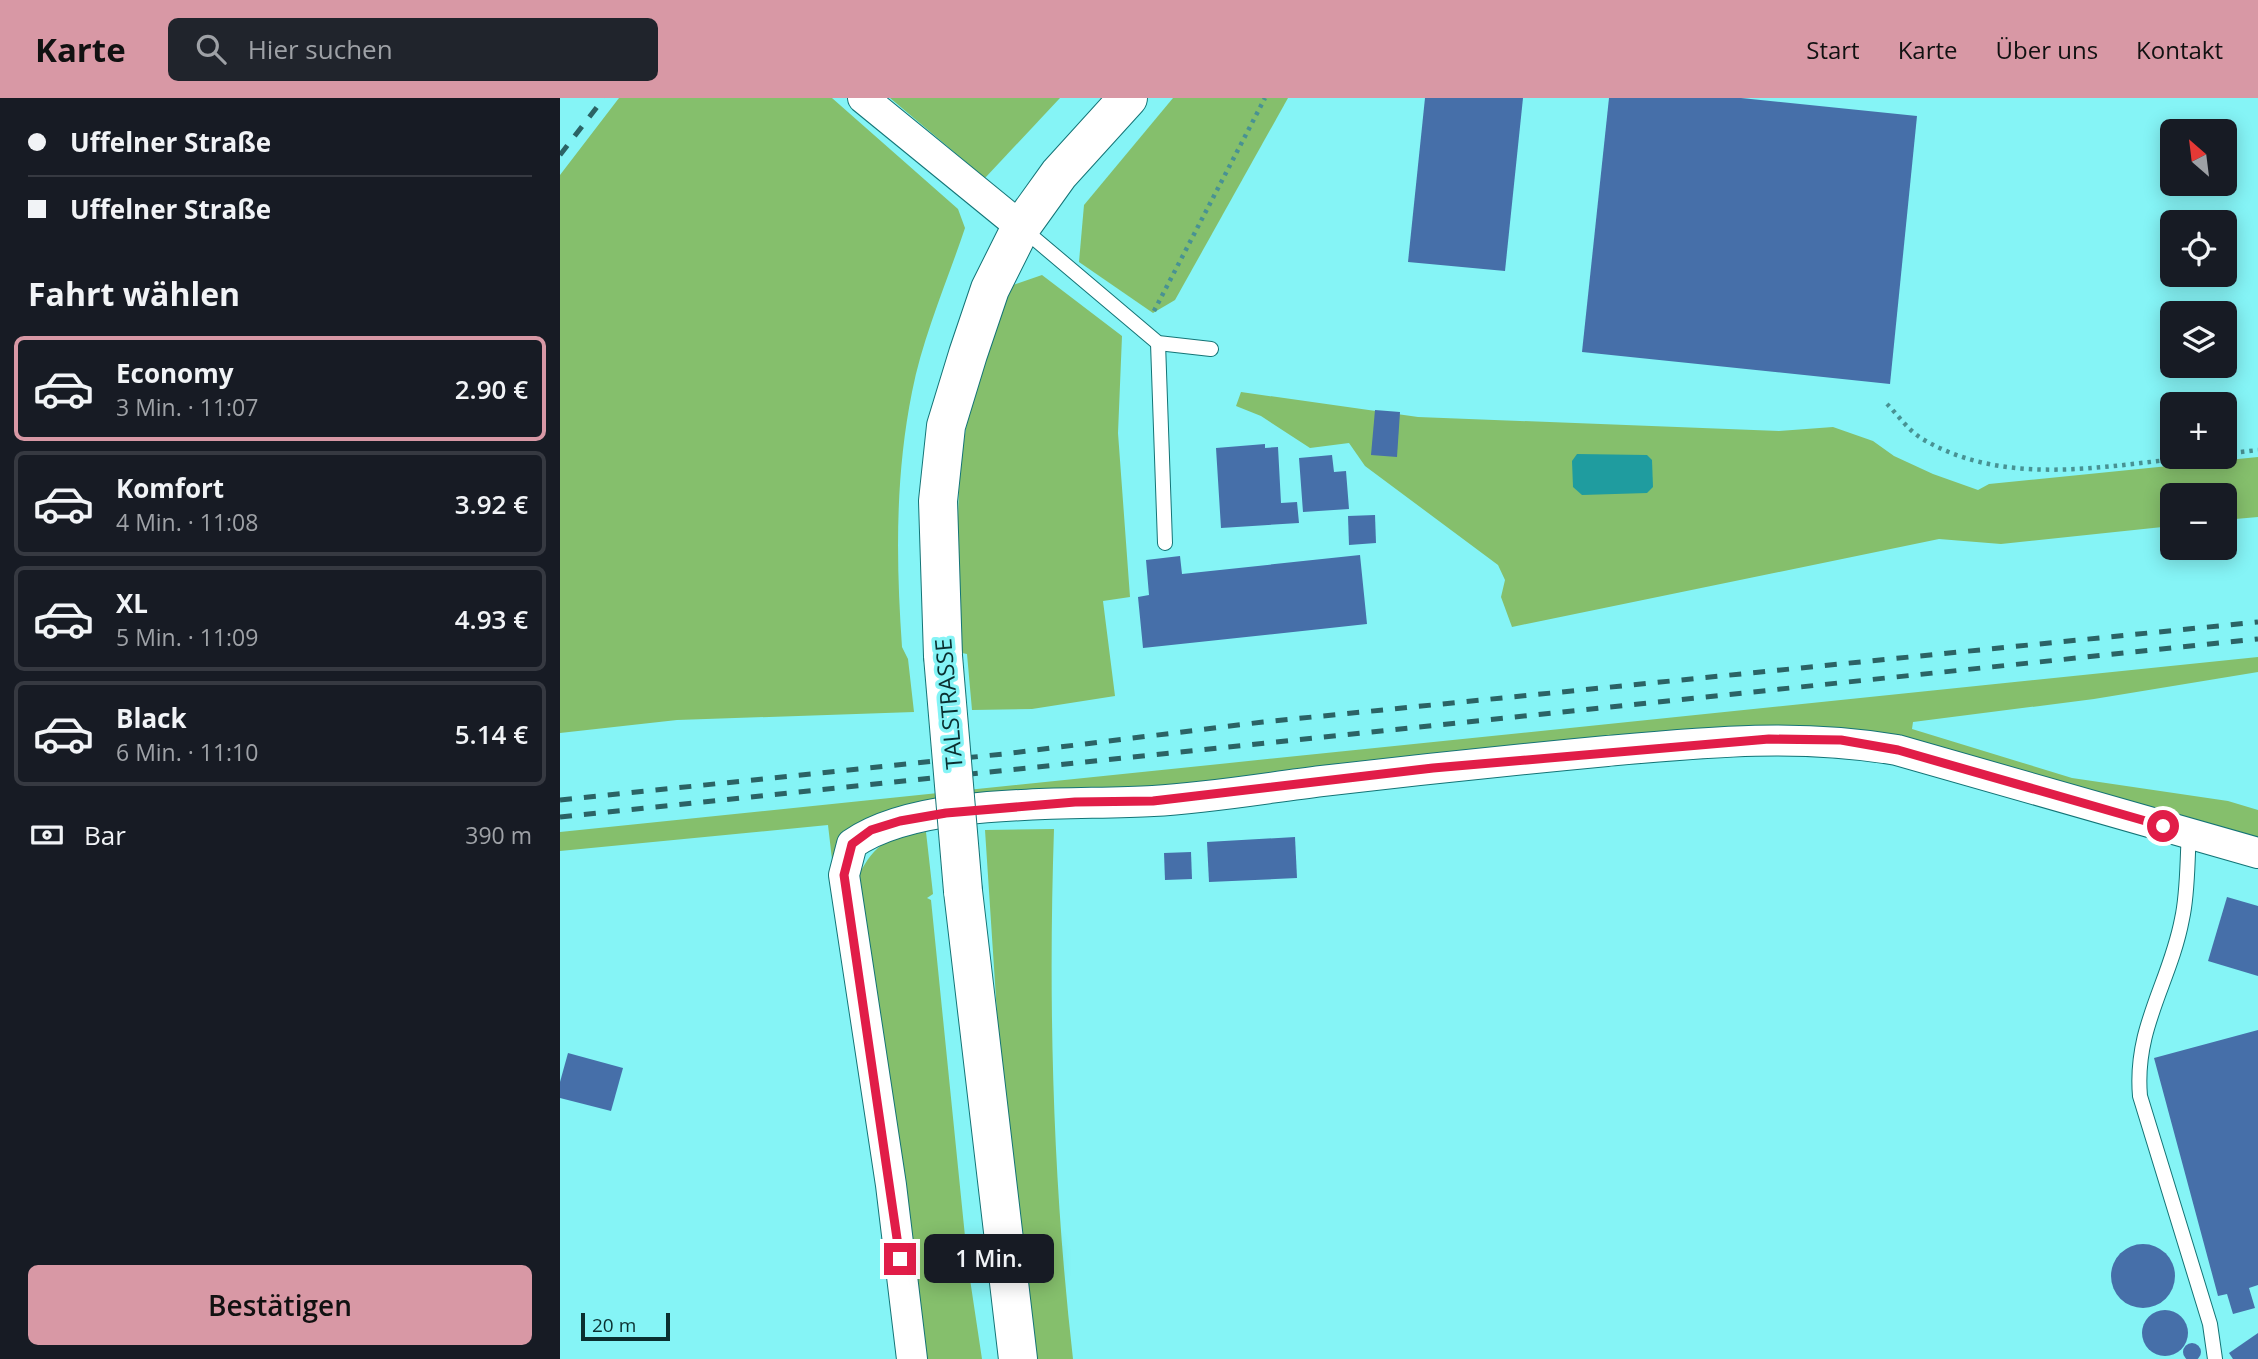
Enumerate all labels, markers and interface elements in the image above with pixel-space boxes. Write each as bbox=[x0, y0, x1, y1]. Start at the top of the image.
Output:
search box bbox=[168, 18, 658, 81]
text: Karte bbox=[35, 27, 126, 72]
icon: search bbox=[192, 30, 230, 68]
text: Hier suchen bbox=[248, 31, 393, 67]
text: Start bbox=[1806, 33, 1860, 66]
text: Karte bbox=[1898, 33, 1958, 66]
text: Über uns bbox=[1996, 33, 2098, 66]
text: Kontakt bbox=[2136, 33, 2223, 66]
north arrow bbox=[2160, 119, 2236, 196]
map controls bbox=[2160, 119, 2237, 560]
text: Uffelner Straße bbox=[70, 124, 271, 160]
text: Uffelner Straße bbox=[70, 191, 271, 227]
button: locate bbox=[2160, 210, 2237, 287]
text: Fahrt wählen bbox=[28, 272, 240, 315]
button: layers bbox=[2160, 301, 2237, 378]
text: Economy bbox=[116, 355, 234, 391]
icon: car bbox=[32, 357, 95, 420]
text: 2.90 € bbox=[455, 371, 528, 407]
text: 3 Min. · 11:07 bbox=[116, 391, 258, 423]
button: + bbox=[2160, 392, 2237, 469]
text: Komfort bbox=[116, 470, 224, 506]
icon: car bbox=[32, 472, 95, 535]
button: − bbox=[2160, 483, 2237, 560]
text: 3.92 € bbox=[455, 486, 528, 522]
text: 4 Min. · 11:08 bbox=[116, 506, 258, 538]
text: XL bbox=[116, 585, 148, 621]
icon: car bbox=[32, 587, 95, 650]
text: 4.93 € bbox=[455, 601, 528, 637]
text: 5 Min. · 11:09 bbox=[116, 621, 258, 653]
street label: TALSTRASSE bbox=[926, 637, 970, 771]
text: Black bbox=[116, 700, 187, 736]
icon: car bbox=[32, 702, 95, 765]
text: 5.14 € bbox=[455, 716, 528, 752]
text: 6 Min. · 11:10 bbox=[116, 736, 258, 768]
route start bbox=[2147, 810, 2179, 842]
icon: cash bbox=[28, 816, 66, 854]
text: Bar bbox=[84, 817, 126, 853]
text: 390 m bbox=[465, 819, 532, 851]
callout: 1 Min. bbox=[924, 1234, 1054, 1284]
text: 1 Min. bbox=[955, 1242, 1023, 1274]
route end bbox=[884, 1243, 916, 1275]
button: Bestätigen bbox=[28, 1265, 532, 1345]
scale bar bbox=[581, 1310, 670, 1342]
text: 20 m bbox=[592, 1312, 636, 1338]

